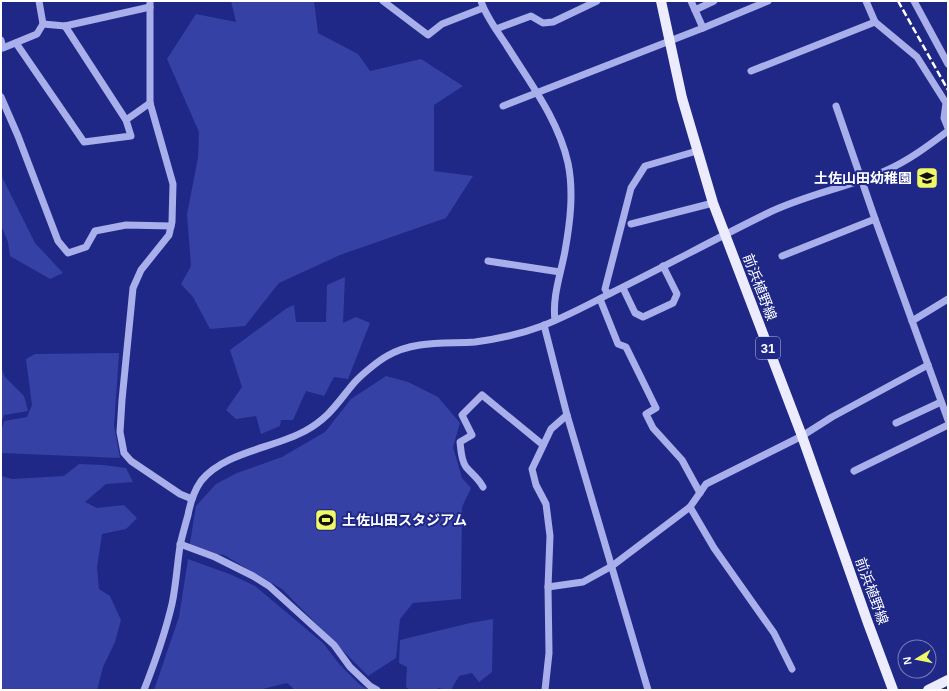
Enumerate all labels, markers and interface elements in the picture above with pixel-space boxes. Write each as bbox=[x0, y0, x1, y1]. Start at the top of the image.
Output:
school or university icon: 土佐山田幼稚園 bbox=[914, 165, 940, 191]
place label: 土佐山田幼稚園 bbox=[814, 170, 912, 186]
street label: 前浜植野線 bbox=[740, 251, 780, 323]
road number: 31 bbox=[756, 337, 780, 359]
sports icon: 土佐山田スタジアム bbox=[313, 507, 339, 533]
place label: 土佐山田スタジアム bbox=[342, 512, 467, 528]
street label: 前浜植野線 bbox=[853, 555, 891, 627]
north arrow bbox=[897, 639, 937, 679]
text: N bbox=[901, 656, 914, 666]

